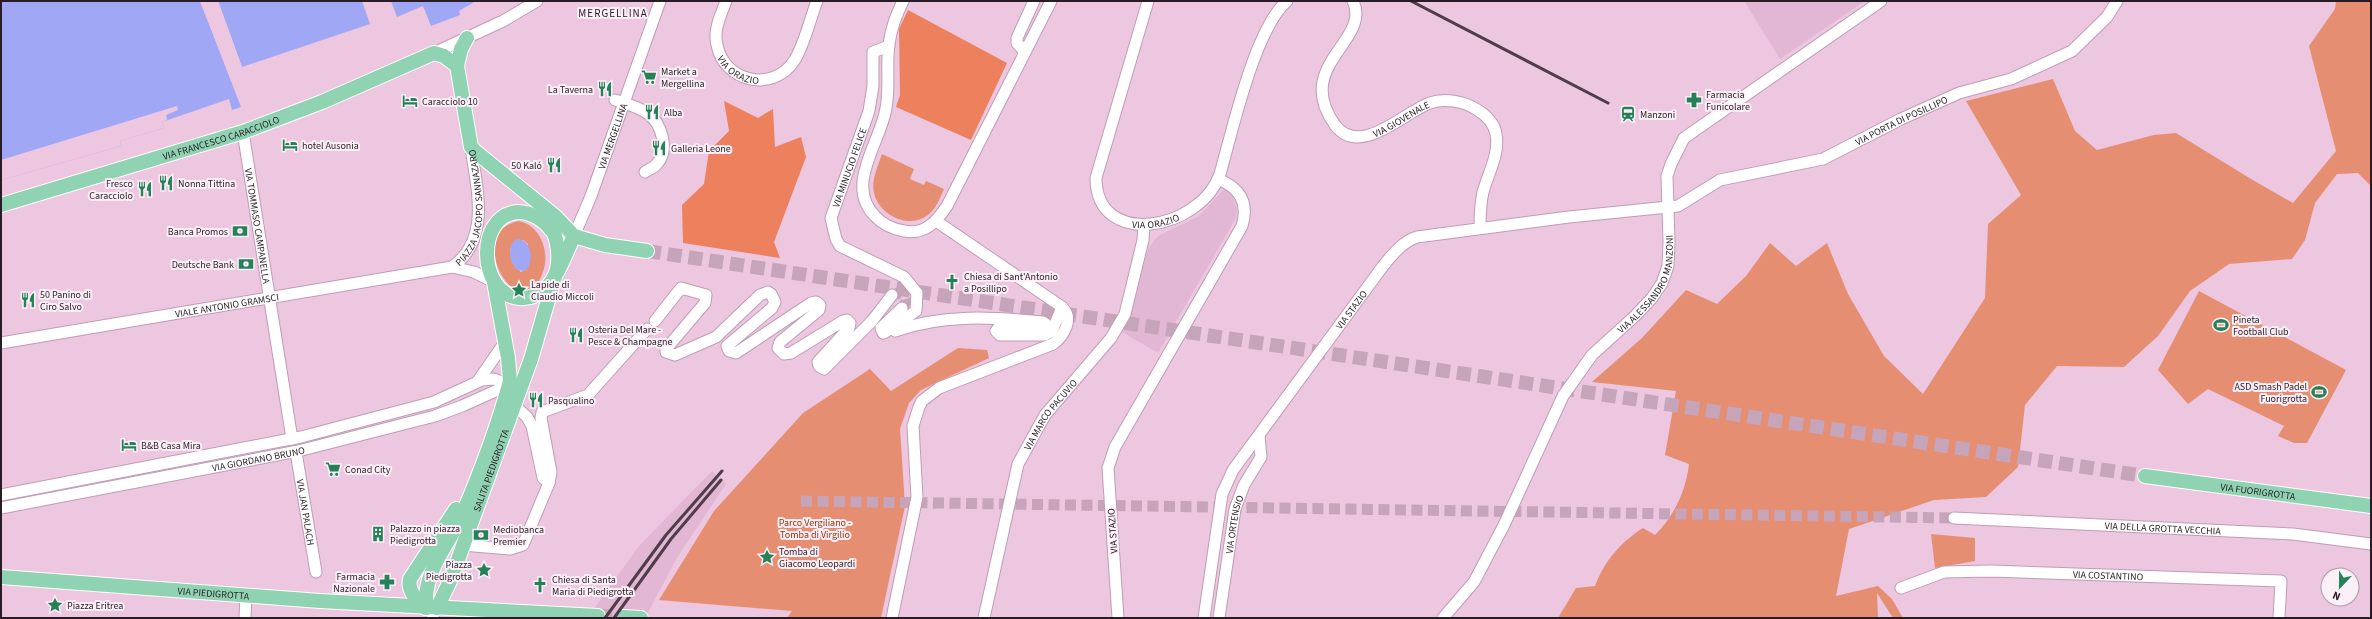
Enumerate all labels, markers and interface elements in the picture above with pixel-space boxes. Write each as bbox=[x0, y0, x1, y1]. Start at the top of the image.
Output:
district label: MERGELLINA bbox=[578, 6, 648, 21]
street label: VIA ORAZIO bbox=[714, 53, 760, 88]
place label: Market a Mergellina bbox=[661, 65, 705, 91]
supermarket icon: Market a Mergellina bbox=[640, 68, 658, 86]
restaurant icon: La Taverna bbox=[596, 80, 614, 98]
place label: La Taverna bbox=[548, 83, 593, 97]
place label: Farmacia Funicolare bbox=[1706, 88, 1750, 114]
pharmacy icon: Farmacia Funicolare bbox=[1685, 91, 1703, 109]
hotel icon: Caracciolo 10 bbox=[401, 92, 419, 110]
street label: VIA PORTA DI POSILLIPO bbox=[1853, 93, 1951, 149]
place label: Caracciolo 10 bbox=[422, 95, 478, 109]
street label: VIA GIOVENALE bbox=[1371, 98, 1432, 141]
street label: VIA MERGELLINA bbox=[595, 101, 631, 171]
restaurant icon: Alba bbox=[643, 103, 661, 121]
station icon: Manzoni bbox=[1619, 105, 1637, 123]
place label: Alba bbox=[664, 106, 682, 120]
place label: Manzoni bbox=[1640, 108, 1675, 122]
street label: VIA FRANCESCO CARACCIOLO bbox=[161, 113, 282, 164]
street label: VIA MINUCIO FELICE bbox=[829, 126, 871, 210]
hotel icon: hotel Ausonia bbox=[281, 136, 299, 154]
place label: hotel Ausonia bbox=[302, 139, 359, 153]
restaurant icon: Galleria Leone bbox=[650, 139, 668, 157]
place label: Galleria Leone bbox=[671, 142, 731, 156]
street label: PIAZZA JACOPO SANNAZARO bbox=[453, 148, 486, 269]
restaurant icon: 50 Kaló bbox=[545, 156, 563, 174]
place label: 50 Kaló bbox=[511, 159, 542, 173]
street label: VIA TOMMASO CAMPANELLA bbox=[241, 167, 273, 285]
restaurant icon: Nonna Tittina bbox=[157, 174, 175, 192]
place label: Fresco Caracciolo bbox=[89, 177, 133, 203]
place label: Nonna Tittina bbox=[178, 177, 235, 191]
restaurant icon: Fresco Caracciolo bbox=[136, 180, 154, 198]
street label: VIA ORAZIO bbox=[1131, 211, 1182, 232]
bank icon: Banca Promos bbox=[231, 222, 249, 240]
place label: Banca Promos bbox=[168, 225, 228, 239]
street label: VIA ALESSANDRO MANZONI bbox=[1615, 235, 1677, 337]
bank icon: Deutsche Bank bbox=[237, 255, 255, 273]
place label: Deutsche Bank bbox=[172, 258, 234, 272]
place label: Chiesa di Sant'Antonio a Posillipo bbox=[964, 270, 1058, 296]
church icon: Chiesa di Sant'Antonio a Posillipo bbox=[943, 273, 961, 291]
place label: Lapide di Claudio Miccoli bbox=[531, 278, 594, 304]
place icon: Lapide di Claudio Miccoli bbox=[510, 281, 528, 299]
street label: VIA STAZIO bbox=[1333, 287, 1371, 332]
place label: 50 Panino di Ciro Salvo bbox=[40, 288, 91, 314]
street label: VIALE ANTONIO GRAMSCI bbox=[174, 290, 280, 322]
restaurant icon: 50 Panino di Ciro Salvo bbox=[19, 291, 37, 309]
place label: Pineta Football Club bbox=[2233, 313, 2289, 339]
sports icon: Pineta Football Club bbox=[2212, 316, 2230, 334]
place label: Osteria Del Mare - Pesce & Champagne bbox=[588, 323, 672, 349]
restaurant icon: Osteria Del Mare - Pesce & Champagne bbox=[567, 326, 585, 344]
street label: VIA MARCO PACUVIO bbox=[1021, 376, 1081, 453]
place label: ASD Smash Padel Fuorigrotta bbox=[2234, 380, 2307, 406]
sports icon: ASD Smash Padel Fuorigrotta bbox=[2310, 383, 2328, 401]
restaurant icon: Pasqualino bbox=[527, 391, 545, 409]
place label: Pasqualino bbox=[548, 394, 594, 408]
street label: SALITA PIEDIGROTTA bbox=[470, 427, 513, 514]
hotel icon: B&B Casa Mira bbox=[120, 436, 138, 454]
place label: B&B Casa Mira bbox=[141, 439, 201, 453]
street label: VIA GIORDANO BRUNO bbox=[211, 443, 307, 475]
supermarket icon: Conad City bbox=[324, 460, 342, 478]
place label: Conad City bbox=[345, 463, 391, 477]
street label: VIA JAN PALACH bbox=[293, 478, 317, 547]
street label: VIA FUORIGROTTA bbox=[2219, 480, 2297, 504]
street label: VIA ORTENSIO bbox=[1223, 493, 1248, 554]
street label: VIA STAZIO bbox=[1104, 507, 1122, 554]
park label: Parco Vergiliano - Tomba di Virgilio bbox=[779, 516, 851, 542]
street label: VIA DELLA GROTTA VECCHIA bbox=[2104, 519, 2222, 539]
place label: Palazzo in piazza Piedigrotta bbox=[390, 522, 460, 548]
place label: Mediobanca Premier bbox=[493, 523, 544, 549]
building icon: Palazzo in piazza Piedigrotta bbox=[369, 525, 387, 543]
bank icon: Mediobanca Premier bbox=[472, 526, 490, 544]
place label: Tomba di Giacomo Leopardi bbox=[779, 545, 855, 571]
place icon: Tomba di Giacomo Leopardi bbox=[758, 548, 776, 566]
place label: Piazza Piedigrotta bbox=[426, 558, 472, 584]
place icon: Piazza Piedigrotta bbox=[475, 561, 493, 579]
north arrow bbox=[2320, 567, 2360, 607]
street label: VIA COSTANTINO bbox=[2073, 568, 2144, 584]
place label: Farmacia Nazionale bbox=[333, 570, 375, 596]
pharmacy icon: Farmacia Nazionale bbox=[378, 573, 396, 591]
place label: Chiesa di Santa Maria di Piedigrotta bbox=[552, 573, 633, 599]
church icon: Chiesa di Santa Maria di Piedigrotta bbox=[531, 576, 549, 594]
street label: VIA PIEDIGROTTA bbox=[177, 584, 250, 604]
text: N bbox=[2330, 587, 2343, 604]
place icon: Piazza Eritrea bbox=[46, 596, 64, 614]
place label: Piazza Eritrea bbox=[67, 599, 123, 613]

